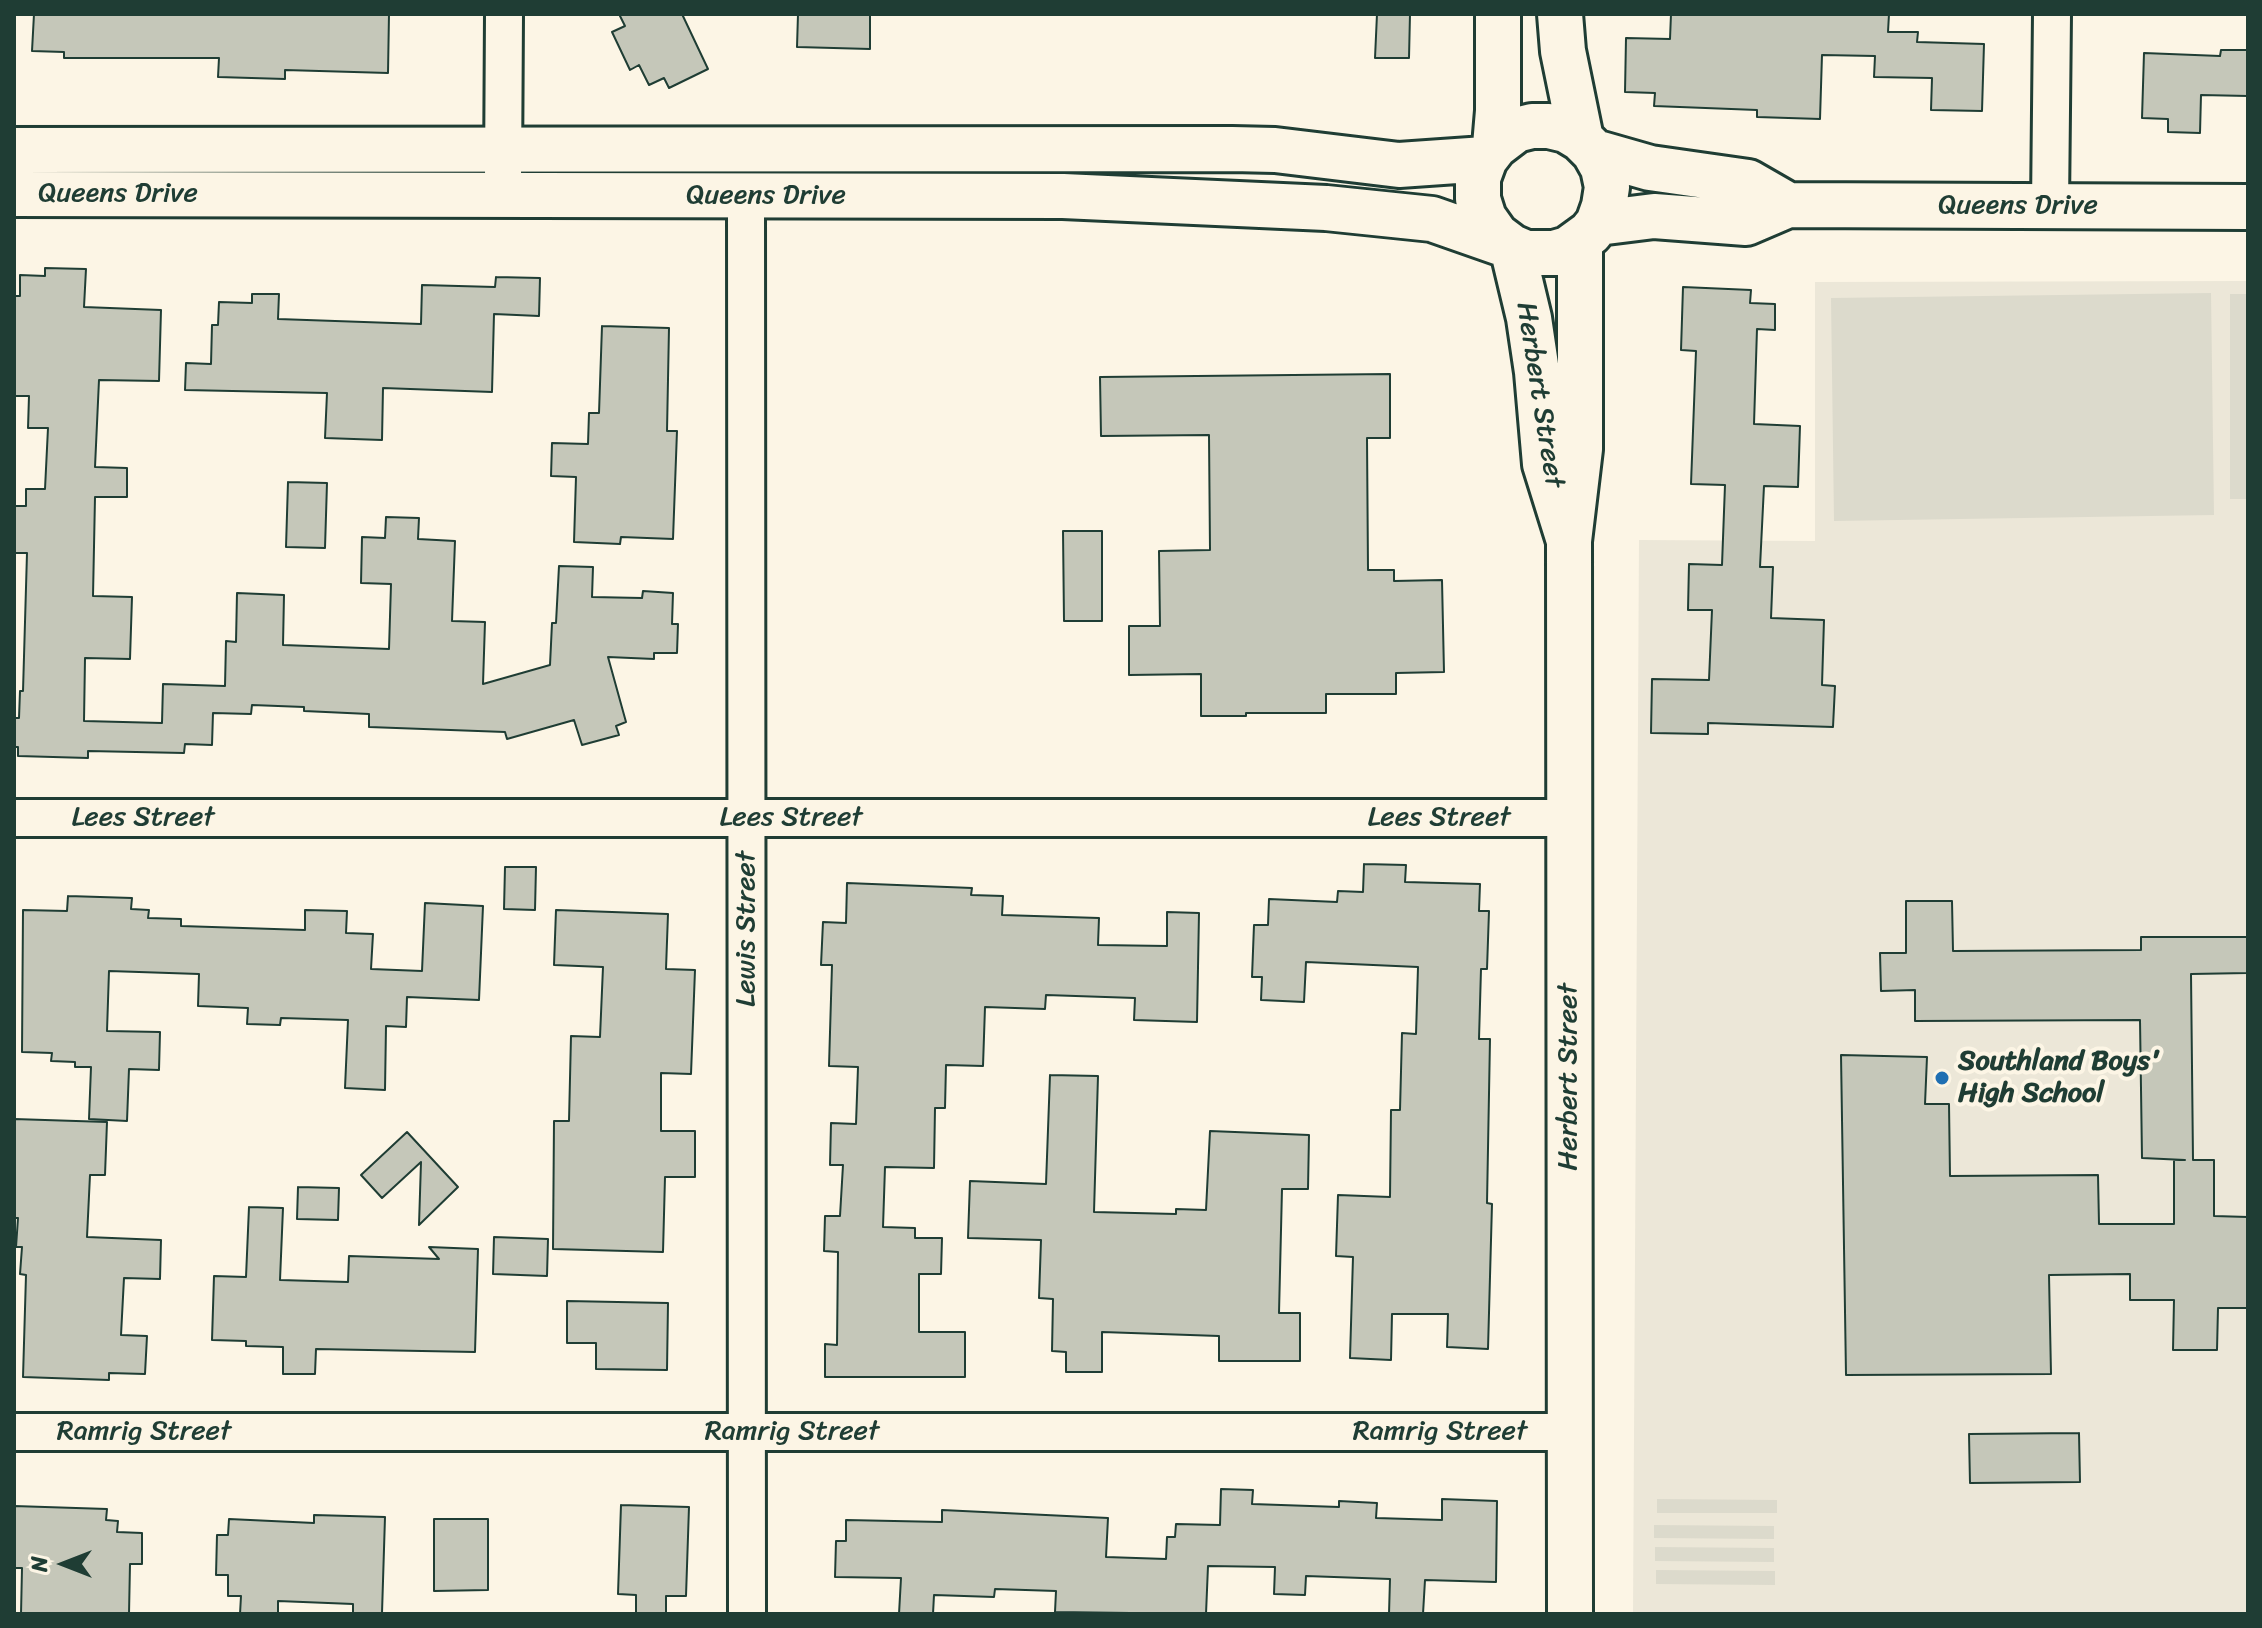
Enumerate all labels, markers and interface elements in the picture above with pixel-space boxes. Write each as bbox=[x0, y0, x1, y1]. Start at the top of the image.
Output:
street label: Queens Drive bbox=[38, 177, 198, 211]
street label: Queens Drive bbox=[686, 179, 846, 213]
street label: Queens Drive bbox=[1938, 189, 2098, 223]
street label: Herbert Street bbox=[1508, 300, 1570, 490]
street label: Lees Street bbox=[71, 801, 215, 835]
street label: Lees Street bbox=[719, 801, 863, 835]
street label: Lees Street bbox=[1367, 801, 1511, 835]
street label: Lewis Street bbox=[730, 851, 764, 1007]
street label: Herbert Street bbox=[1552, 983, 1586, 1171]
place label: Southland Boys' High School bbox=[1958, 1045, 2161, 1111]
marker: Southland Boys' High School bbox=[1933, 1069, 1951, 1087]
street label: Ramrig Street bbox=[57, 1415, 231, 1449]
street label: Ramrig Street bbox=[705, 1415, 879, 1449]
street label: Ramrig Street bbox=[1353, 1415, 1527, 1449]
north arrow bbox=[24, 1524, 104, 1604]
text: N bbox=[20, 1556, 59, 1572]

